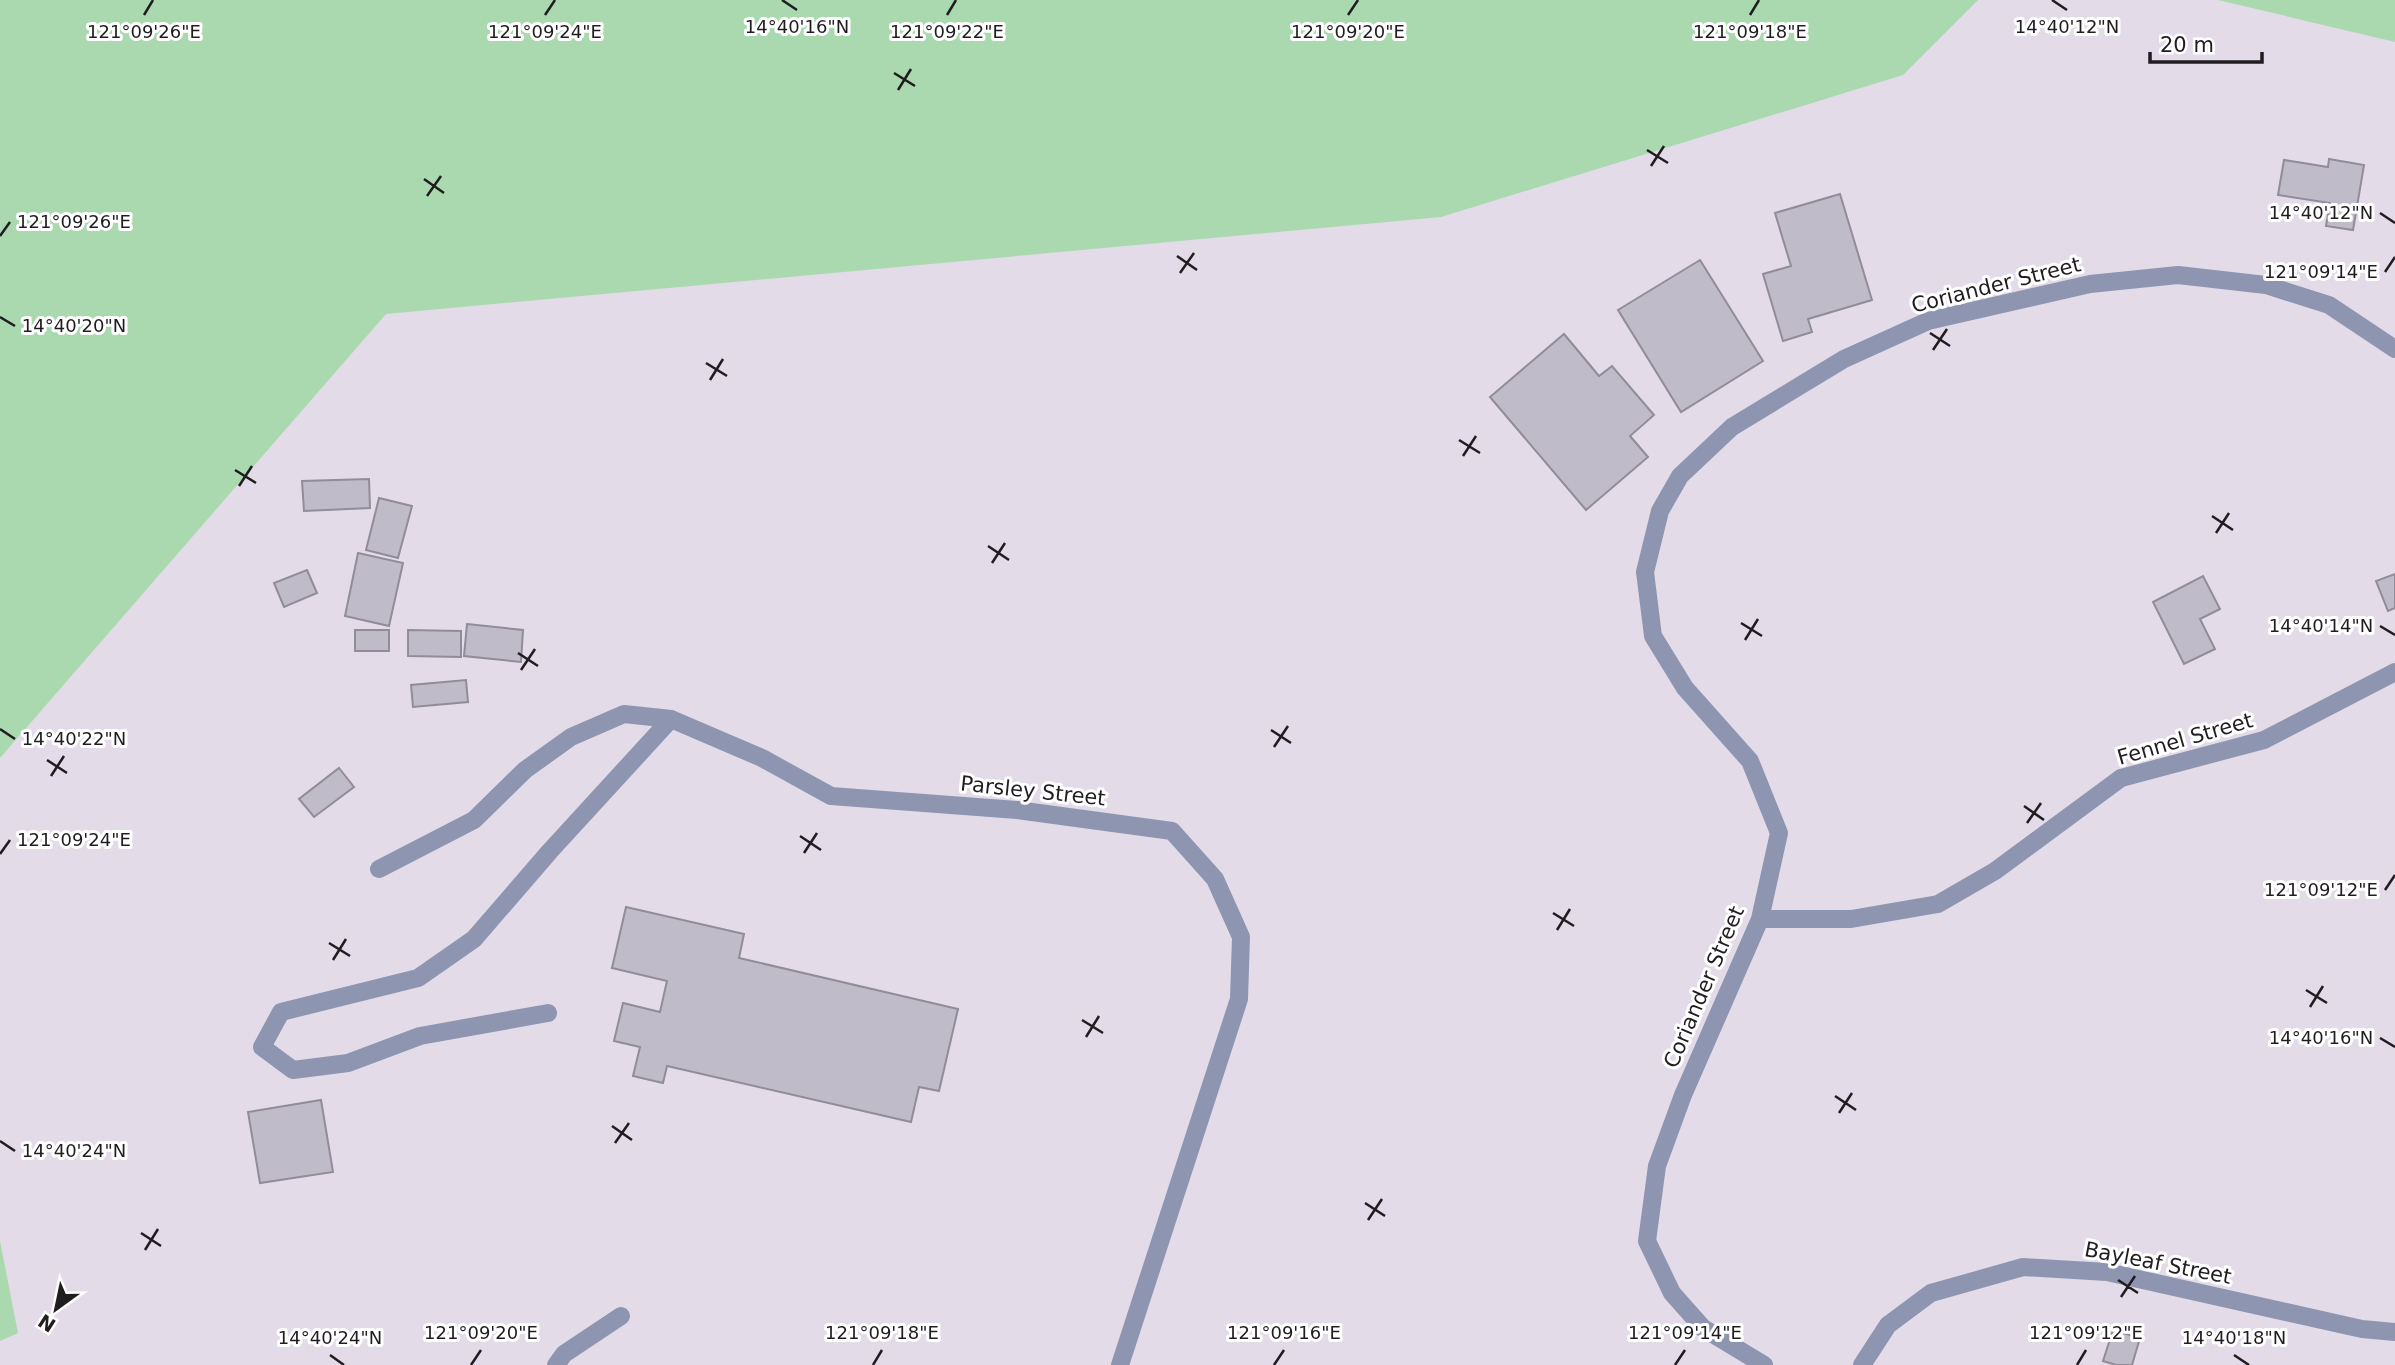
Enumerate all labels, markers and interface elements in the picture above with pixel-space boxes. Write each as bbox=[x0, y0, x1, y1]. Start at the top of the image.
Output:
text: 14°40'16"N bbox=[745, 16, 849, 37]
text: 14°40'12"N bbox=[2015, 16, 2119, 37]
text: 121°09'26"E bbox=[87, 21, 201, 42]
text: 121°09'24"E bbox=[488, 21, 602, 42]
text: 121°09'22"E bbox=[890, 21, 1004, 42]
text: 121°09'20"E bbox=[1291, 21, 1405, 42]
text: 121°09'18"E bbox=[1693, 21, 1807, 42]
scale bar bbox=[2150, 21, 2262, 65]
text: 20 m bbox=[2160, 33, 2214, 57]
text: 14°40'12"N bbox=[2269, 202, 2373, 223]
text: 121°09'26"E bbox=[17, 211, 131, 232]
street label: Coriander Street bbox=[1909, 252, 2083, 318]
text: 121°09'14"E bbox=[2264, 261, 2378, 282]
text: 14°40'20"N bbox=[22, 315, 126, 336]
text: 14°40'14"N bbox=[2269, 615, 2373, 636]
street label: Fennel Street bbox=[2115, 708, 2255, 770]
text: 14°40'22"N bbox=[22, 728, 126, 749]
street label: Parsley Street bbox=[959, 771, 1107, 811]
text: 121°09'24"E bbox=[17, 829, 131, 850]
text: 121°09'12"E bbox=[2264, 879, 2378, 900]
street label: Coriander Street bbox=[1659, 902, 1749, 1072]
text: 14°40'16"N bbox=[2269, 1027, 2373, 1048]
text: 14°40'24"N bbox=[22, 1140, 126, 1161]
street label: Bayleaf Street bbox=[2082, 1237, 2234, 1289]
north arrow bbox=[21, 1274, 91, 1344]
text: N bbox=[34, 1310, 59, 1337]
text: 121°09'20"E bbox=[424, 1322, 538, 1343]
text: 121°09'18"E bbox=[825, 1322, 939, 1343]
text: 121°09'16"E bbox=[1227, 1322, 1341, 1343]
text: 121°09'14"E bbox=[1628, 1322, 1742, 1343]
text: 121°09'12"E bbox=[2029, 1322, 2143, 1343]
text: 14°40'24"N bbox=[278, 1327, 382, 1348]
text: 14°40'18"N bbox=[2182, 1327, 2286, 1348]

